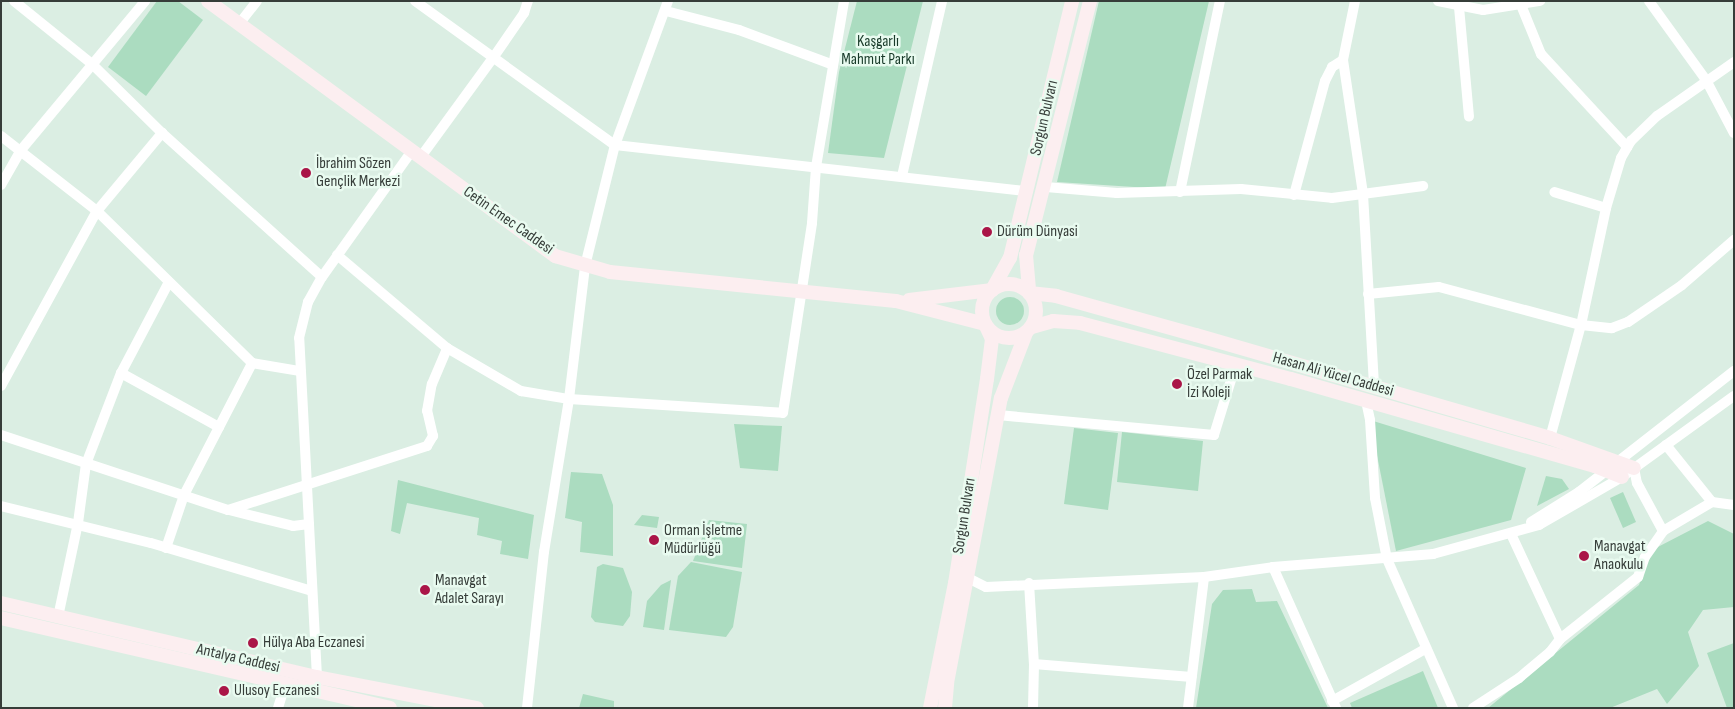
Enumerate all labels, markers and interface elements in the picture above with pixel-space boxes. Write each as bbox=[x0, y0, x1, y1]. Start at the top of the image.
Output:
park label: Kaşgarlı Mahmut Parkı bbox=[841, 32, 915, 70]
street label: Sorgun Bulvarı bbox=[1027, 79, 1063, 157]
place label: İbrahim Sözen Gençlik Merkezi bbox=[316, 154, 400, 192]
marker: İbrahim Sözen Gençlik Merkezi bbox=[300, 167, 312, 179]
street label: Cetin Emec Caddesi bbox=[459, 183, 557, 259]
place label: Dürüm Dünyasi bbox=[997, 222, 1078, 242]
marker: Dürüm Dünyasi bbox=[981, 226, 993, 238]
street label: Hasan Ali Yücel Caddesi bbox=[1270, 349, 1396, 401]
place label: Özel Parmak İzi Koleji bbox=[1187, 365, 1252, 403]
marker: Özel Parmak İzi Koleji bbox=[1171, 378, 1183, 390]
street label: Sorgun Bulvarı bbox=[950, 477, 980, 555]
place label: Orman İşletme Müdürlüğü bbox=[664, 521, 742, 559]
marker: Orman İşletme Müdürlüğü bbox=[648, 534, 660, 546]
place label: Manavgat Anaokulu bbox=[1594, 537, 1646, 575]
marker: Manavgat Anaokulu bbox=[1578, 550, 1590, 562]
place label: Manavgat Adalet Sarayı bbox=[435, 571, 504, 609]
marker: Manavgat Adalet Sarayı bbox=[419, 584, 431, 596]
place label: Hülya Aba Eczanesi bbox=[263, 633, 365, 653]
marker: Hülya Aba Eczanesi bbox=[247, 637, 259, 649]
street label: Antalya Caddesi bbox=[195, 640, 281, 678]
place label: Ulusoy Eczanesi bbox=[234, 681, 319, 701]
marker: Ulusoy Eczanesi bbox=[218, 685, 230, 697]

